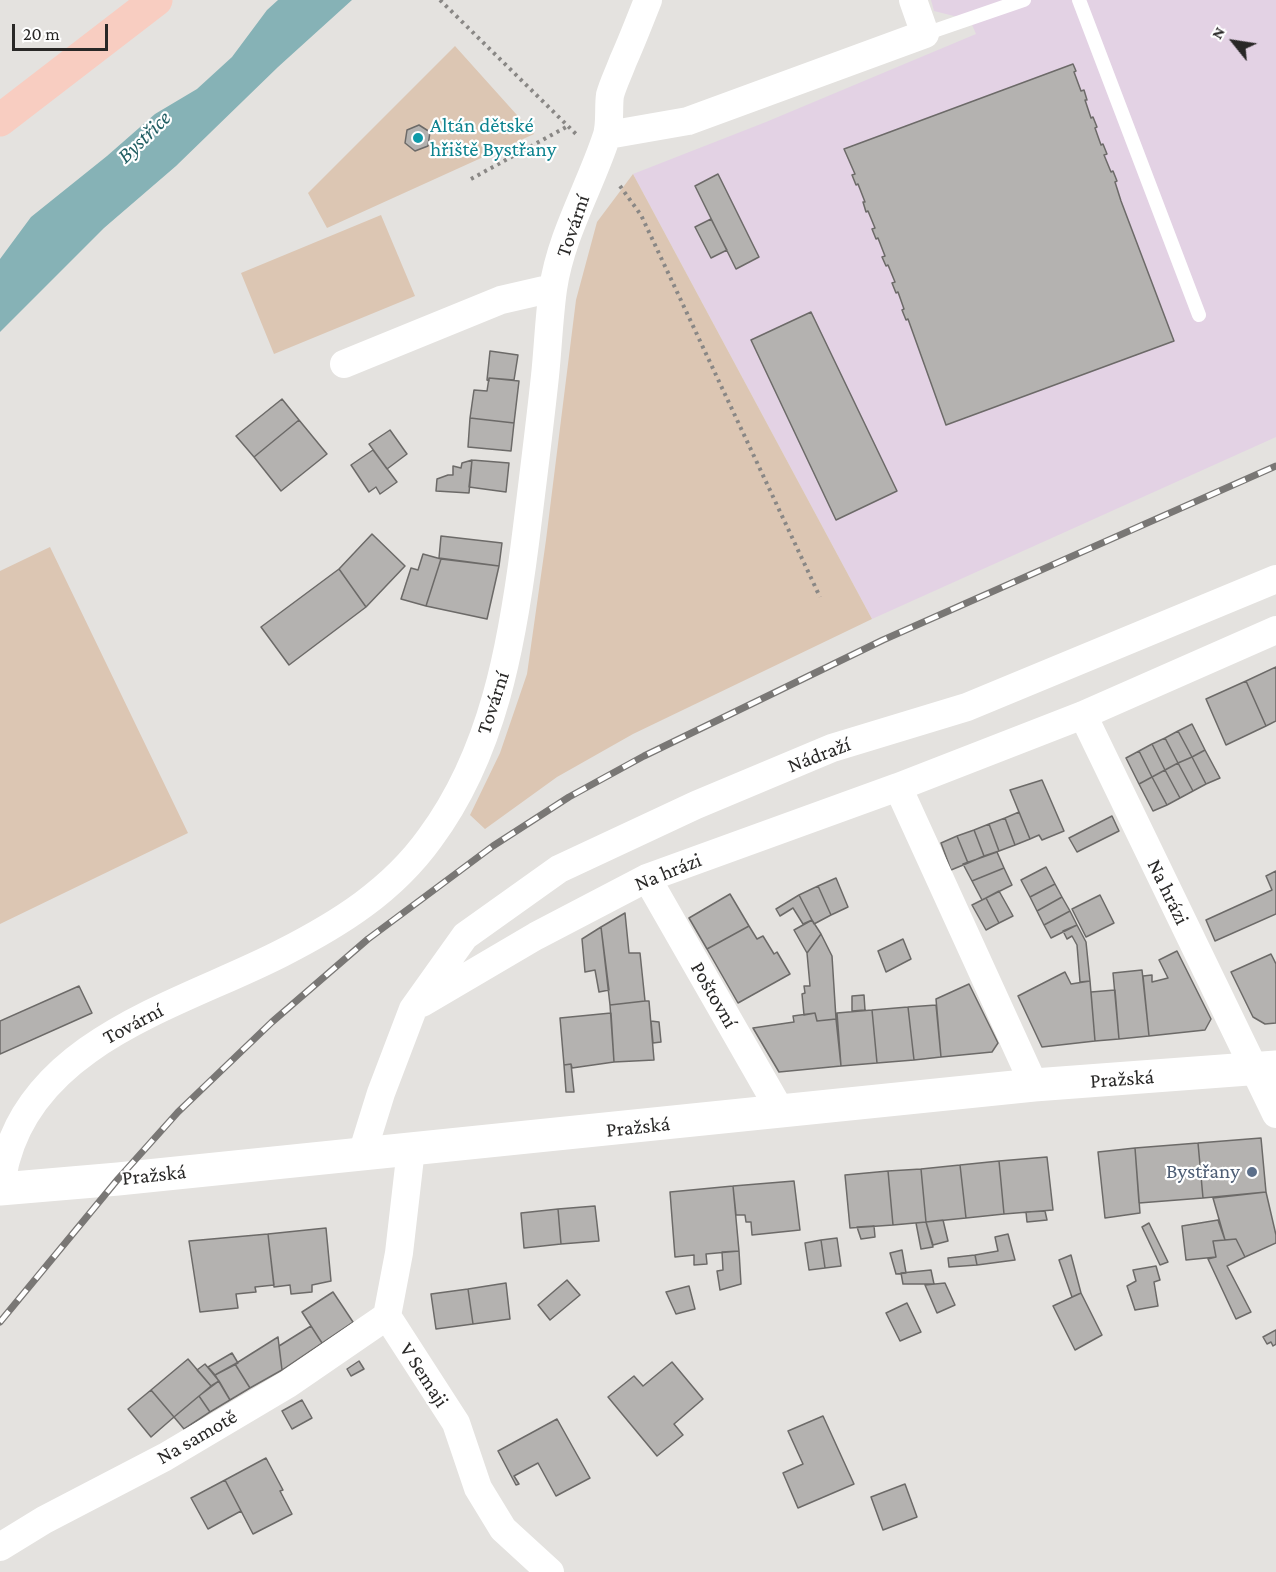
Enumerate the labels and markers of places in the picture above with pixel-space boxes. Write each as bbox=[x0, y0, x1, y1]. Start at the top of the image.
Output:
place label: Altán dětské hřiště Bystřany bbox=[430, 113, 556, 163]
marker: Altán dětské hřiště Bystřany bbox=[411, 131, 425, 145]
place label: Bystřany bbox=[1166, 1159, 1240, 1185]
marker: Bystřany bbox=[1245, 1165, 1259, 1179]

